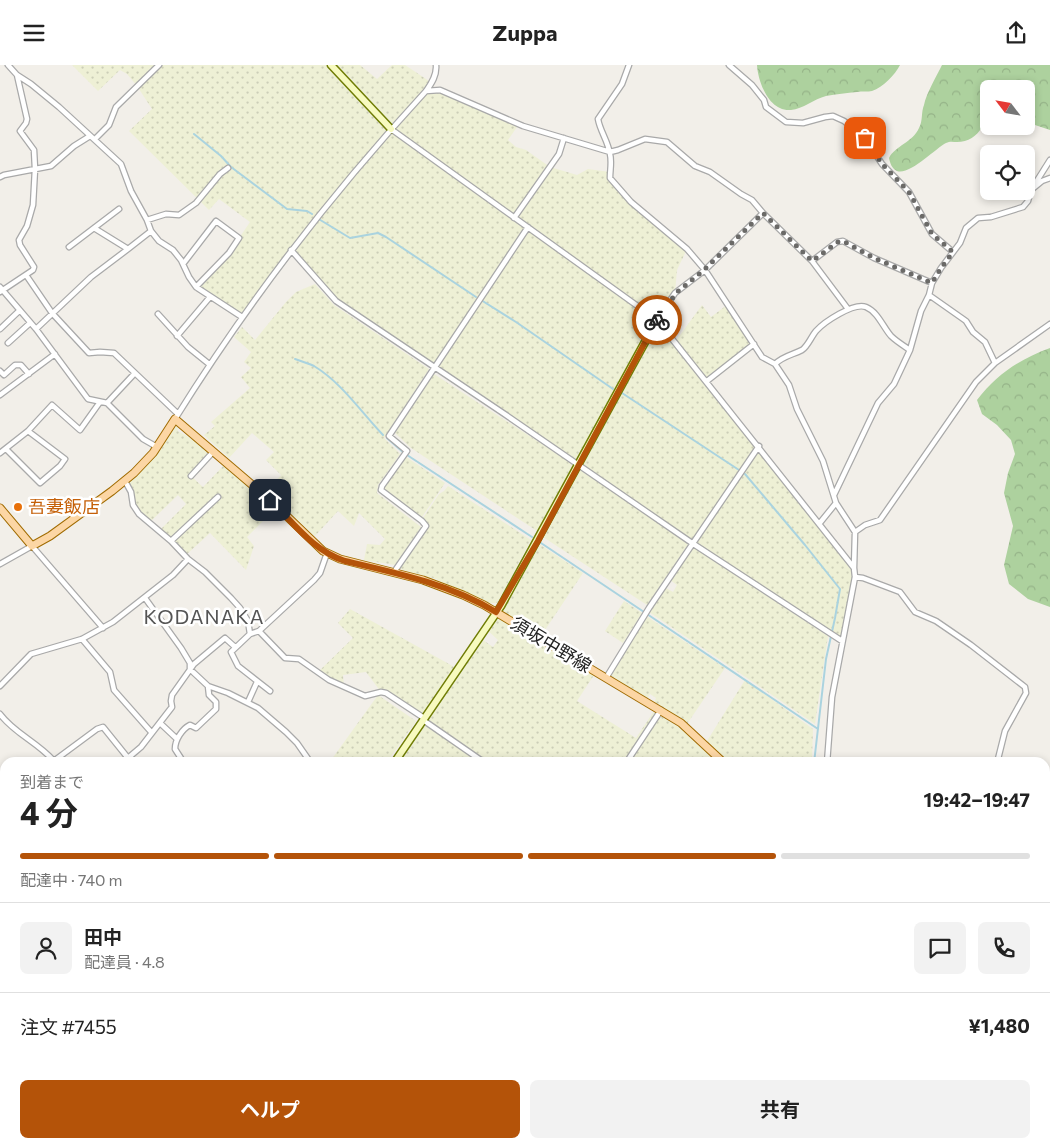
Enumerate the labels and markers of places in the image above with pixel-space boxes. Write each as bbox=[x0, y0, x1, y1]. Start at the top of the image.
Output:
pin bbox=[844, 117, 886, 159]
pin bbox=[249, 479, 291, 521]
place label: 吾妻飯店 bbox=[28, 495, 100, 517]
marker: 吾妻飯店 bbox=[12, 501, 24, 513]

